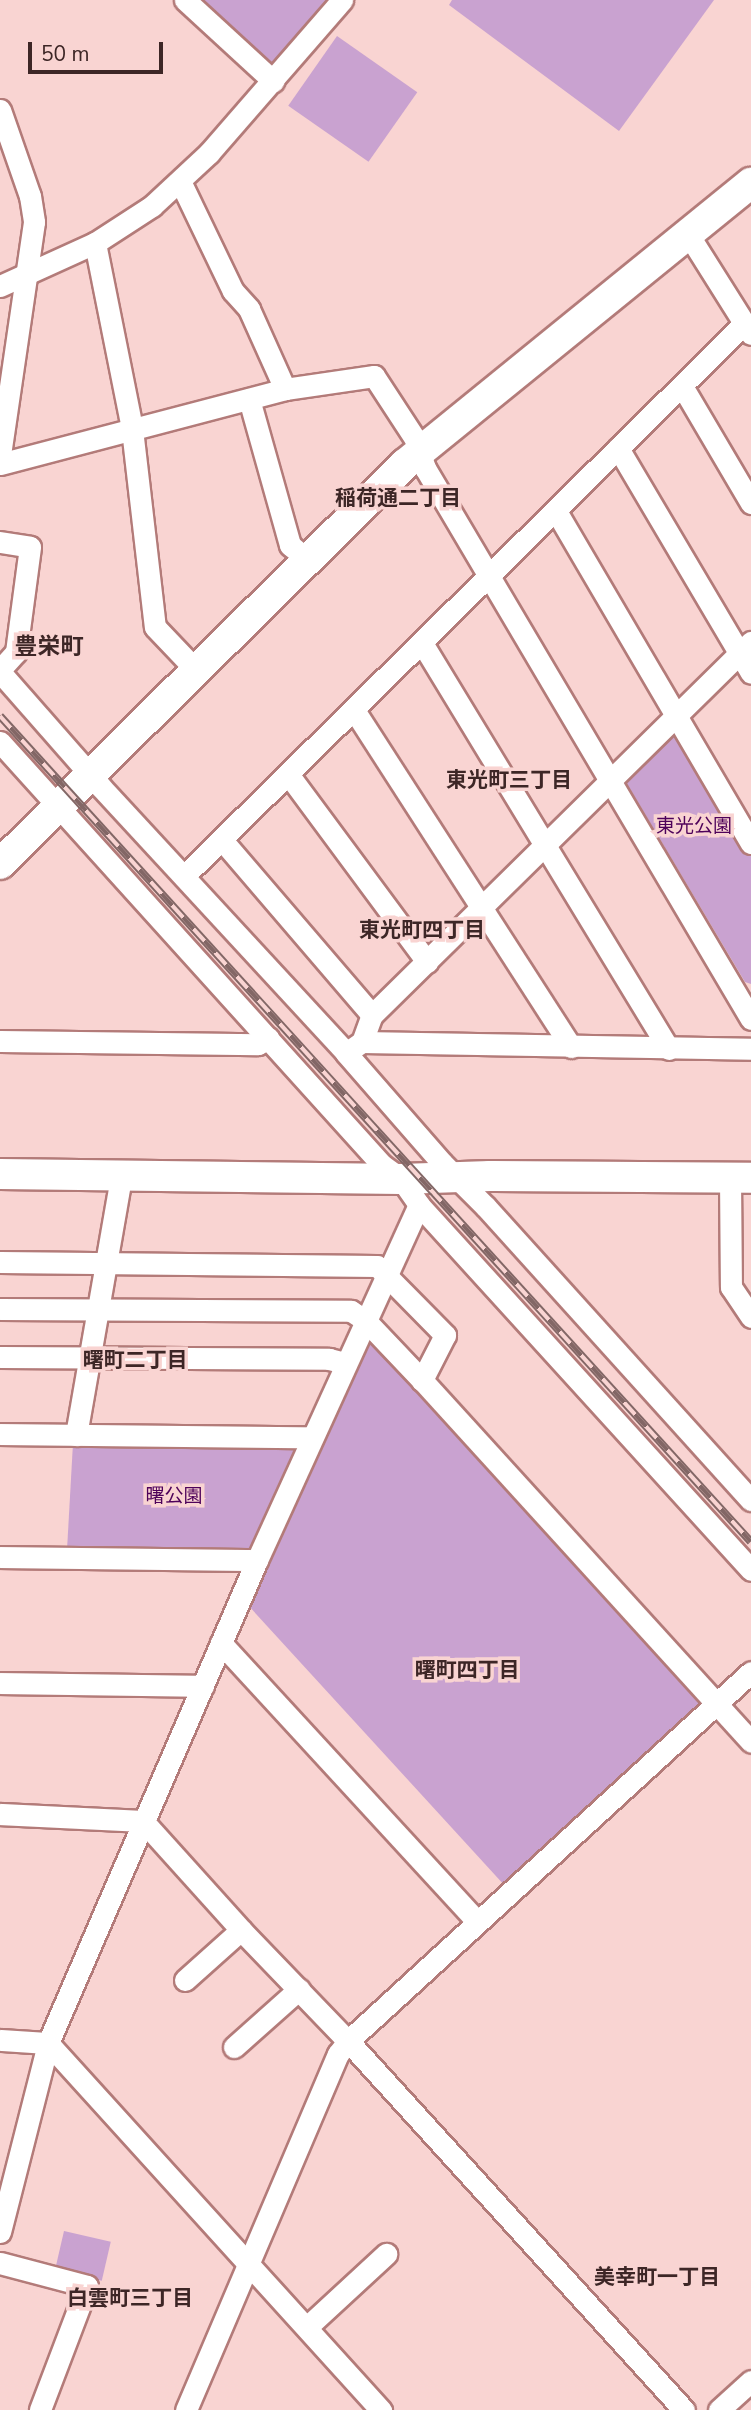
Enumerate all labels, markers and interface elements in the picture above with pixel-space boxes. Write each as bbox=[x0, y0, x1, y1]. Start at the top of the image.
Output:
scale bar bbox=[32, 28, 166, 72]
text: 50 m bbox=[41, 40, 90, 68]
district label: 稲荷通二丁目 bbox=[335, 485, 461, 511]
district label: 豊栄町 bbox=[15, 633, 83, 661]
district label: 東光町三丁目 bbox=[446, 767, 572, 793]
park label: 東光公園 bbox=[656, 816, 732, 838]
district label: 東光町四丁目 bbox=[359, 917, 485, 943]
district label: 曙町二丁目 bbox=[83, 1347, 187, 1373]
park label: 曙公園 bbox=[146, 1486, 202, 1508]
district label: 曙町四丁目 bbox=[415, 1657, 519, 1683]
district label: 美幸町一丁目 bbox=[594, 2264, 720, 2290]
district label: 白雲町三丁目 bbox=[67, 2285, 193, 2311]

